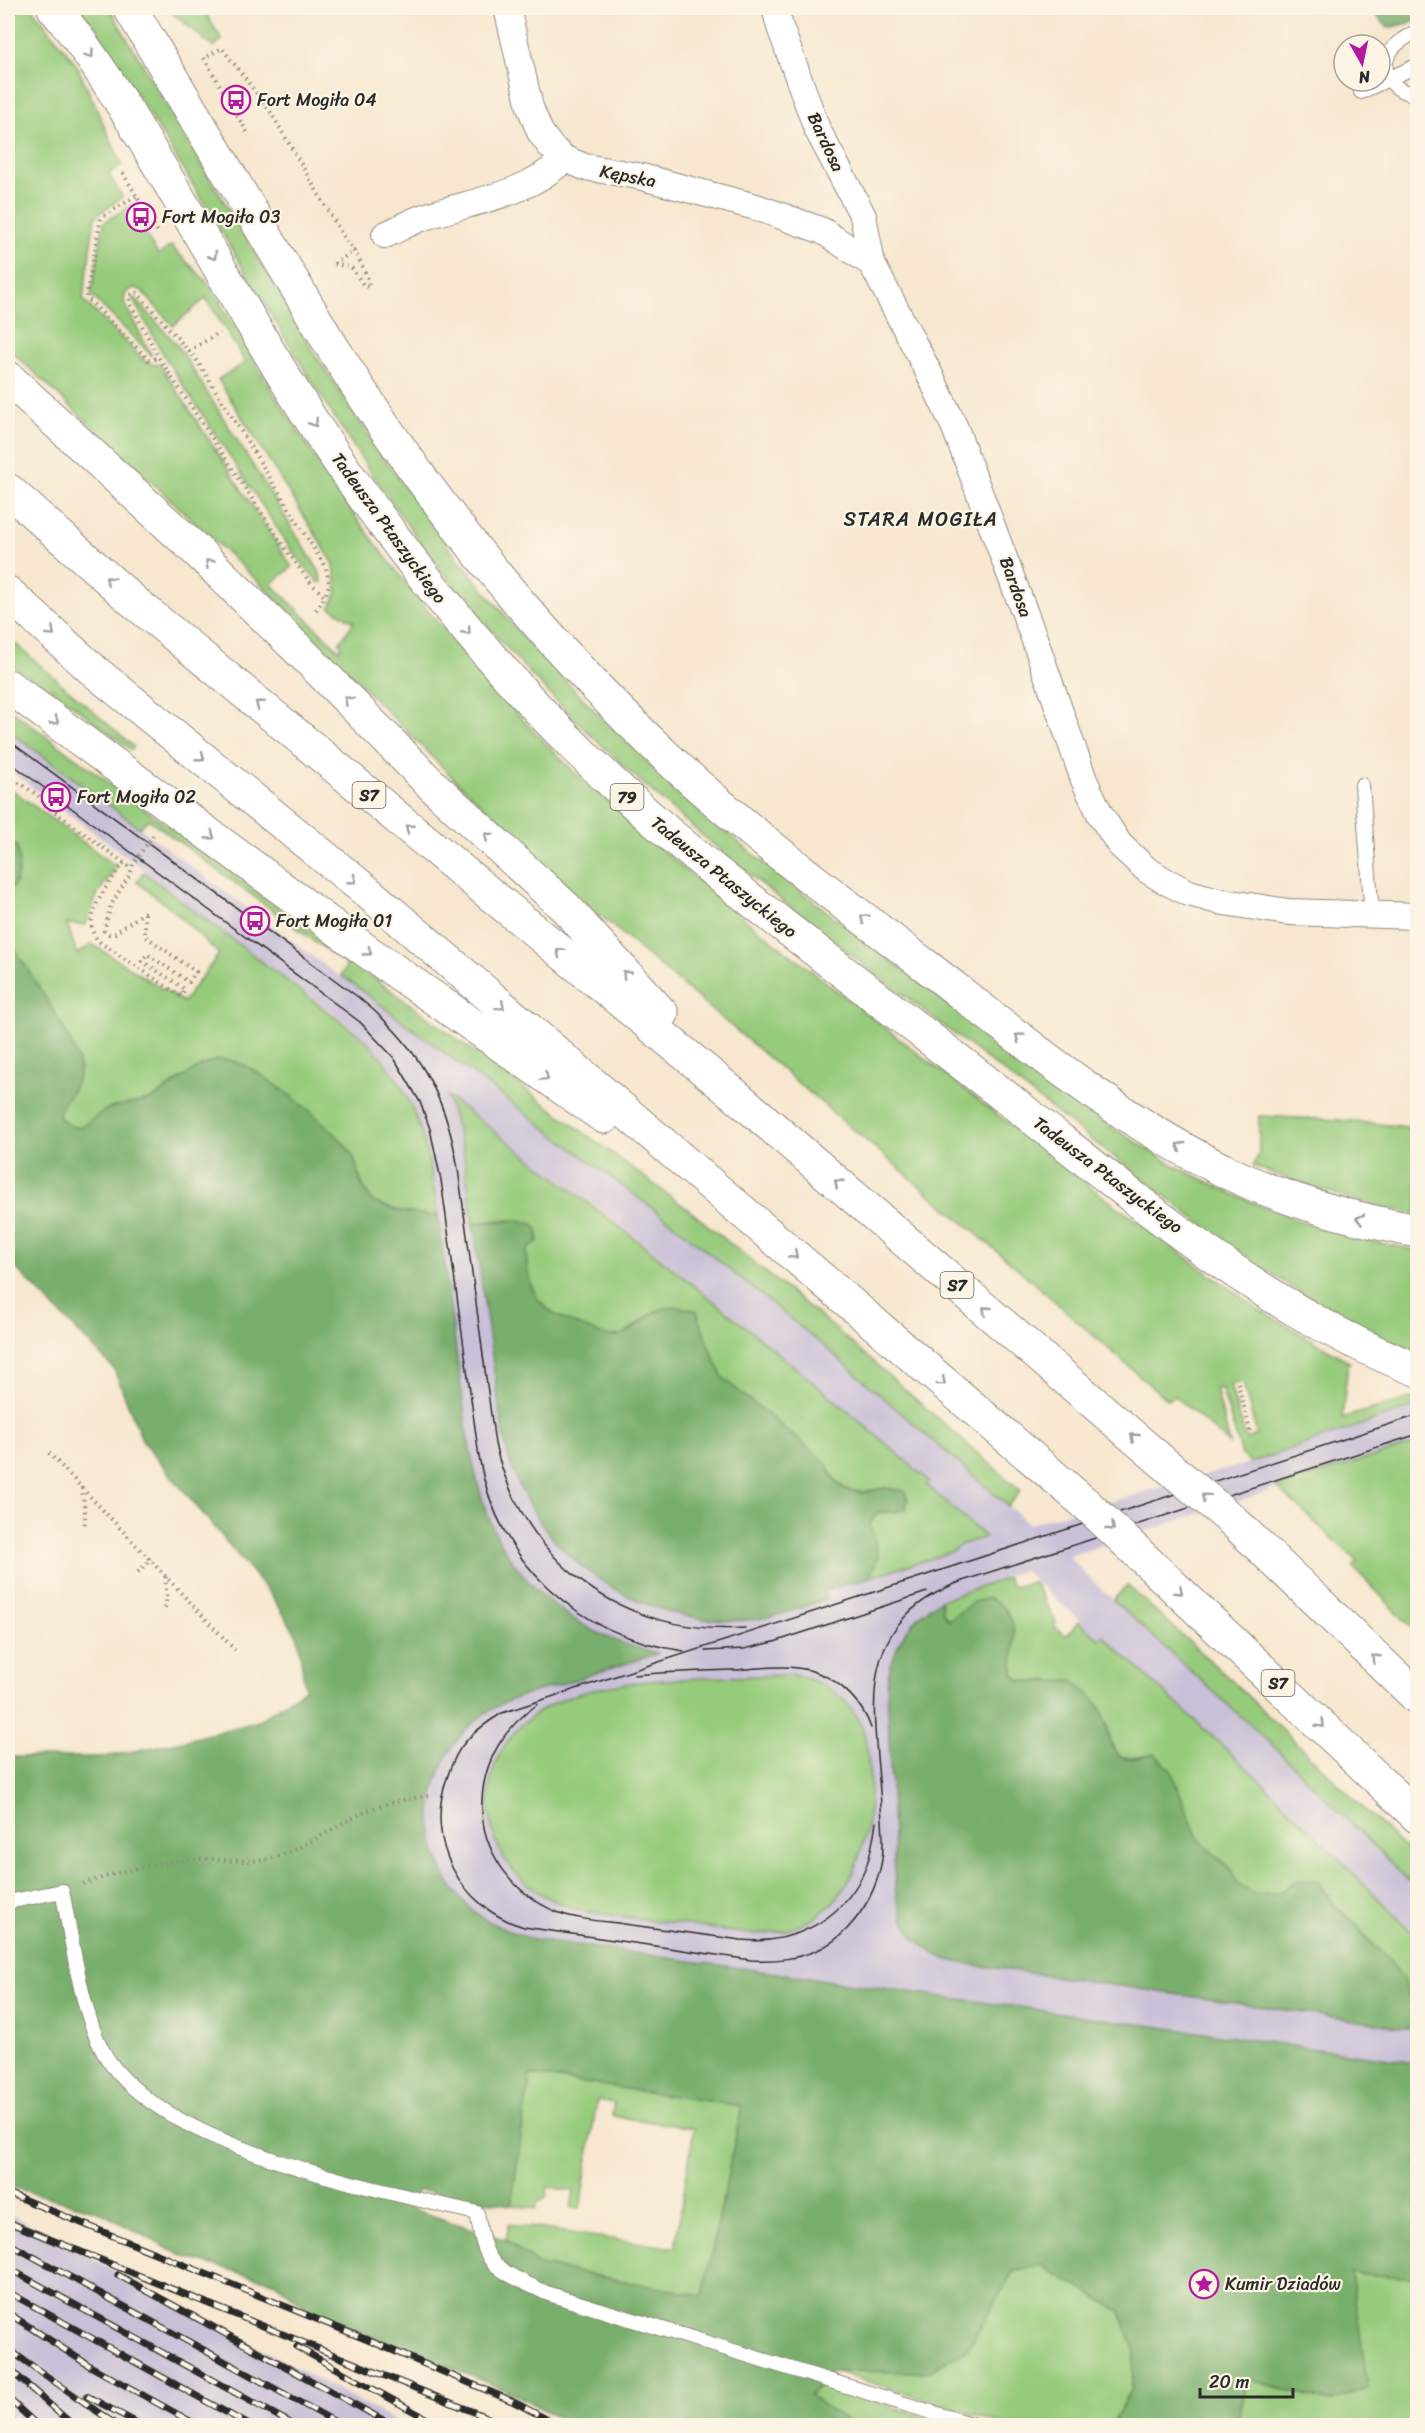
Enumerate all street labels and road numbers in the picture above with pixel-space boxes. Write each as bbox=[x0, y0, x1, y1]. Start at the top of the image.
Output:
street label: Bardosa bbox=[798, 107, 854, 177]
street label: Kępska bbox=[597, 155, 659, 197]
street label: Tadeusza Ptaszyckiego bbox=[323, 445, 455, 611]
street label: Bardosa bbox=[990, 552, 1042, 622]
road number: S7 bbox=[352, 782, 386, 808]
road number: 79 bbox=[610, 784, 644, 810]
street label: Tadeusza Ptaszyckiego bbox=[643, 807, 805, 947]
street label: Tadeusza Ptaszyckiego bbox=[1026, 1108, 1190, 1242]
road number: S7 bbox=[940, 1272, 974, 1298]
road number: S7 bbox=[1262, 1670, 1294, 1696]

